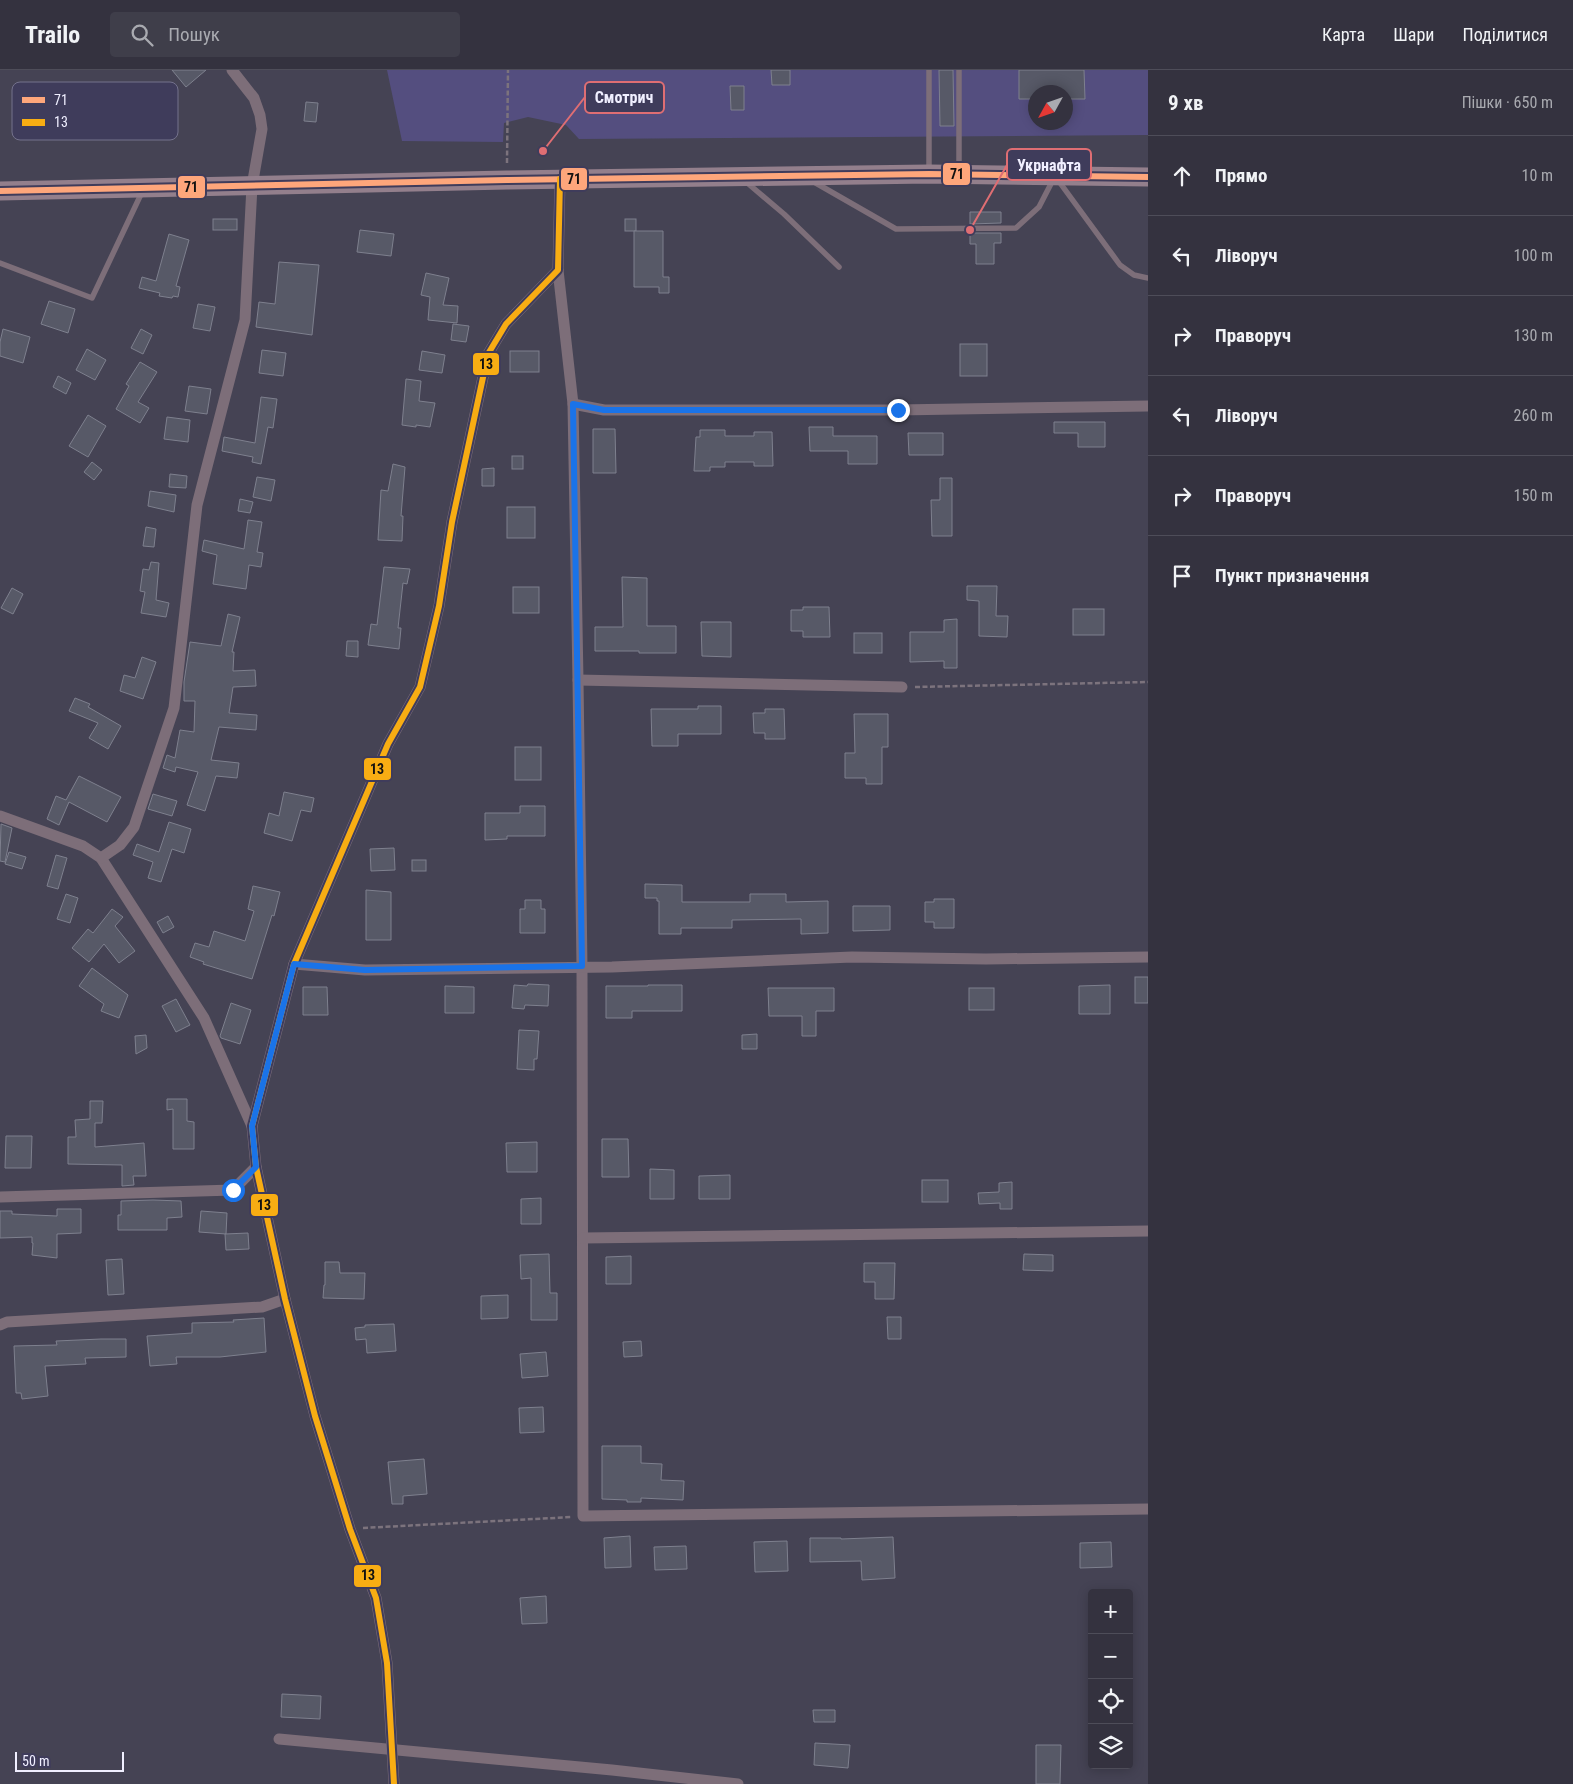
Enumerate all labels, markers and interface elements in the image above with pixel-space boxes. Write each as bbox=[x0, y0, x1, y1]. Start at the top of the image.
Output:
search box bbox=[110, 12, 460, 57]
text: Trailo bbox=[25, 21, 80, 49]
icon: search bbox=[128, 21, 156, 49]
text: Пошук bbox=[168, 23, 220, 46]
text: Карта bbox=[1322, 24, 1365, 45]
text: Шари bbox=[1393, 24, 1434, 45]
text: Поділитися bbox=[1462, 24, 1548, 45]
legend bbox=[12, 82, 178, 140]
callout: Смотрич bbox=[585, 82, 664, 113]
north arrow bbox=[1028, 85, 1073, 130]
text: Смотрич bbox=[595, 88, 653, 107]
text: 9 хв bbox=[1168, 91, 1203, 115]
text: 71 bbox=[54, 92, 68, 108]
text: Пішки · 650 m bbox=[1462, 93, 1553, 112]
text: 13 bbox=[54, 114, 68, 130]
callout: Укрнафта bbox=[1007, 149, 1091, 180]
text: Укрнафта bbox=[1017, 156, 1082, 175]
line badge: 71 bbox=[942, 162, 971, 186]
icon: ahead bbox=[1168, 162, 1196, 190]
text: Прямо bbox=[1215, 164, 1268, 187]
text: 71 bbox=[950, 166, 964, 182]
text: 10 m bbox=[1521, 166, 1553, 185]
line badge: 71 bbox=[560, 167, 588, 191]
text: 71 bbox=[567, 171, 581, 187]
line badge: 71 bbox=[177, 175, 206, 199]
text: 71 bbox=[184, 179, 198, 195]
icon: left bbox=[1168, 242, 1196, 270]
text: Ліворуч bbox=[1215, 244, 1277, 267]
text: 100 m bbox=[1514, 246, 1553, 265]
icon: right bbox=[1168, 322, 1196, 350]
text: Праворуч bbox=[1215, 324, 1291, 347]
text: 130 m bbox=[1514, 326, 1553, 345]
line badge: 13 bbox=[472, 352, 500, 376]
text: 13 bbox=[479, 356, 493, 372]
route end bbox=[887, 399, 910, 422]
icon: left bbox=[1168, 402, 1196, 430]
text: Ліворуч bbox=[1215, 404, 1277, 427]
text: 260 m bbox=[1514, 406, 1553, 425]
icon: right bbox=[1168, 482, 1196, 510]
text: Праворуч bbox=[1215, 484, 1291, 507]
text: 150 m bbox=[1514, 486, 1553, 505]
icon: arrive bbox=[1168, 562, 1196, 590]
text: Пункт призначення bbox=[1215, 564, 1369, 587]
line badge: 13 bbox=[363, 757, 392, 781]
text: 13 bbox=[370, 761, 384, 777]
route start bbox=[222, 1179, 245, 1202]
line badge: 13 bbox=[250, 1193, 279, 1217]
text: 13 bbox=[257, 1197, 271, 1213]
line badge: 13 bbox=[353, 1564, 382, 1588]
text: 13 bbox=[361, 1567, 375, 1583]
map controls bbox=[1088, 1589, 1133, 1769]
button: + bbox=[1088, 1589, 1133, 1634]
button: − bbox=[1088, 1634, 1133, 1679]
button: locate bbox=[1088, 1679, 1133, 1724]
button: layers bbox=[1088, 1724, 1133, 1769]
scale bar bbox=[15, 1749, 124, 1772]
text: 50 m bbox=[22, 1753, 50, 1769]

